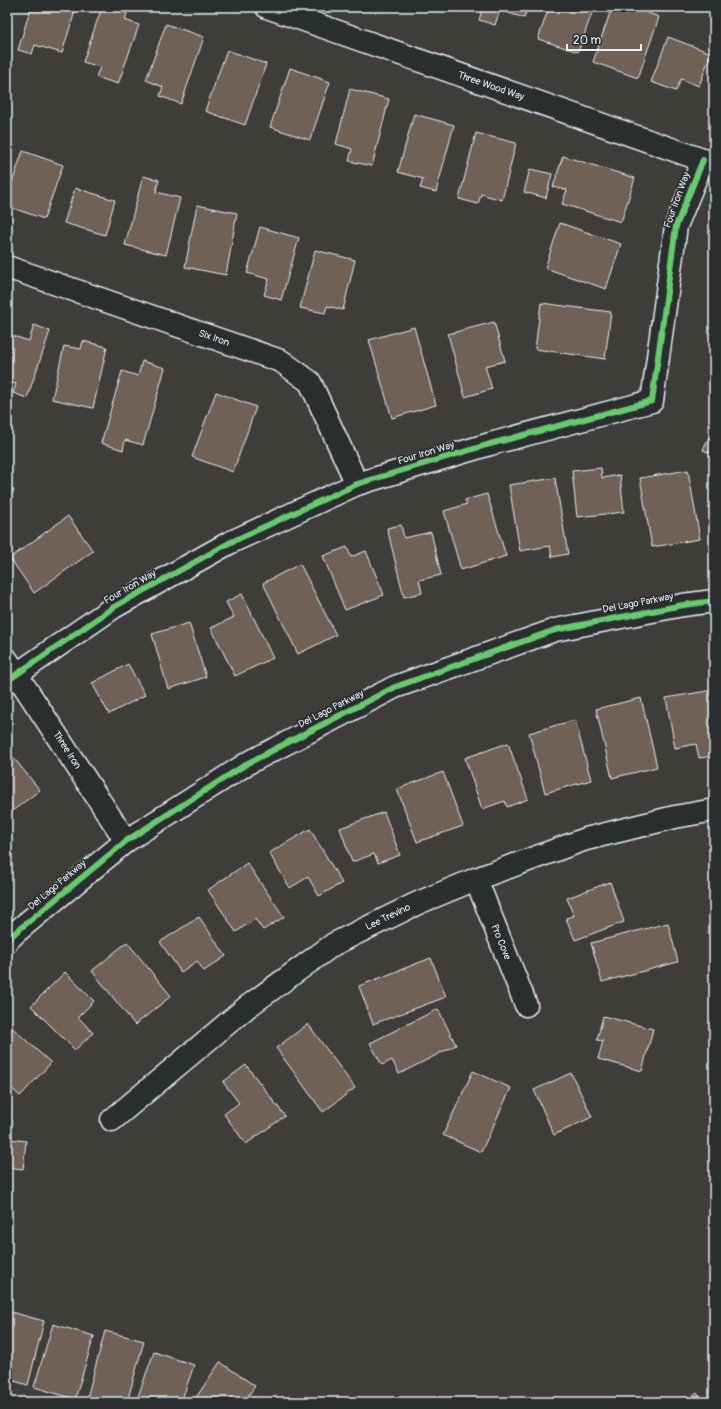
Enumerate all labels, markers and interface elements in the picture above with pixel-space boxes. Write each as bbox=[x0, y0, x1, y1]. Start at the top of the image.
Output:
scale bar bbox=[567, 26, 641, 52]
text: 20 m bbox=[573, 33, 602, 48]
street label: Three Wood Way bbox=[456, 69, 526, 103]
street label: Four Iron Way bbox=[661, 170, 693, 230]
street label: Six Iron bbox=[197, 327, 231, 349]
street label: Four Iron Way bbox=[396, 439, 456, 467]
street label: Four Iron Way bbox=[102, 567, 159, 607]
street label: Del Lago Parkway bbox=[602, 590, 675, 616]
street label: Del Lago Parkway bbox=[296, 687, 366, 731]
street label: Three Iron bbox=[50, 729, 84, 771]
street label: Del Lago Parkway bbox=[26, 857, 89, 913]
street label: Lee Trevino bbox=[364, 901, 413, 933]
street label: Pro Cove bbox=[488, 923, 514, 962]

